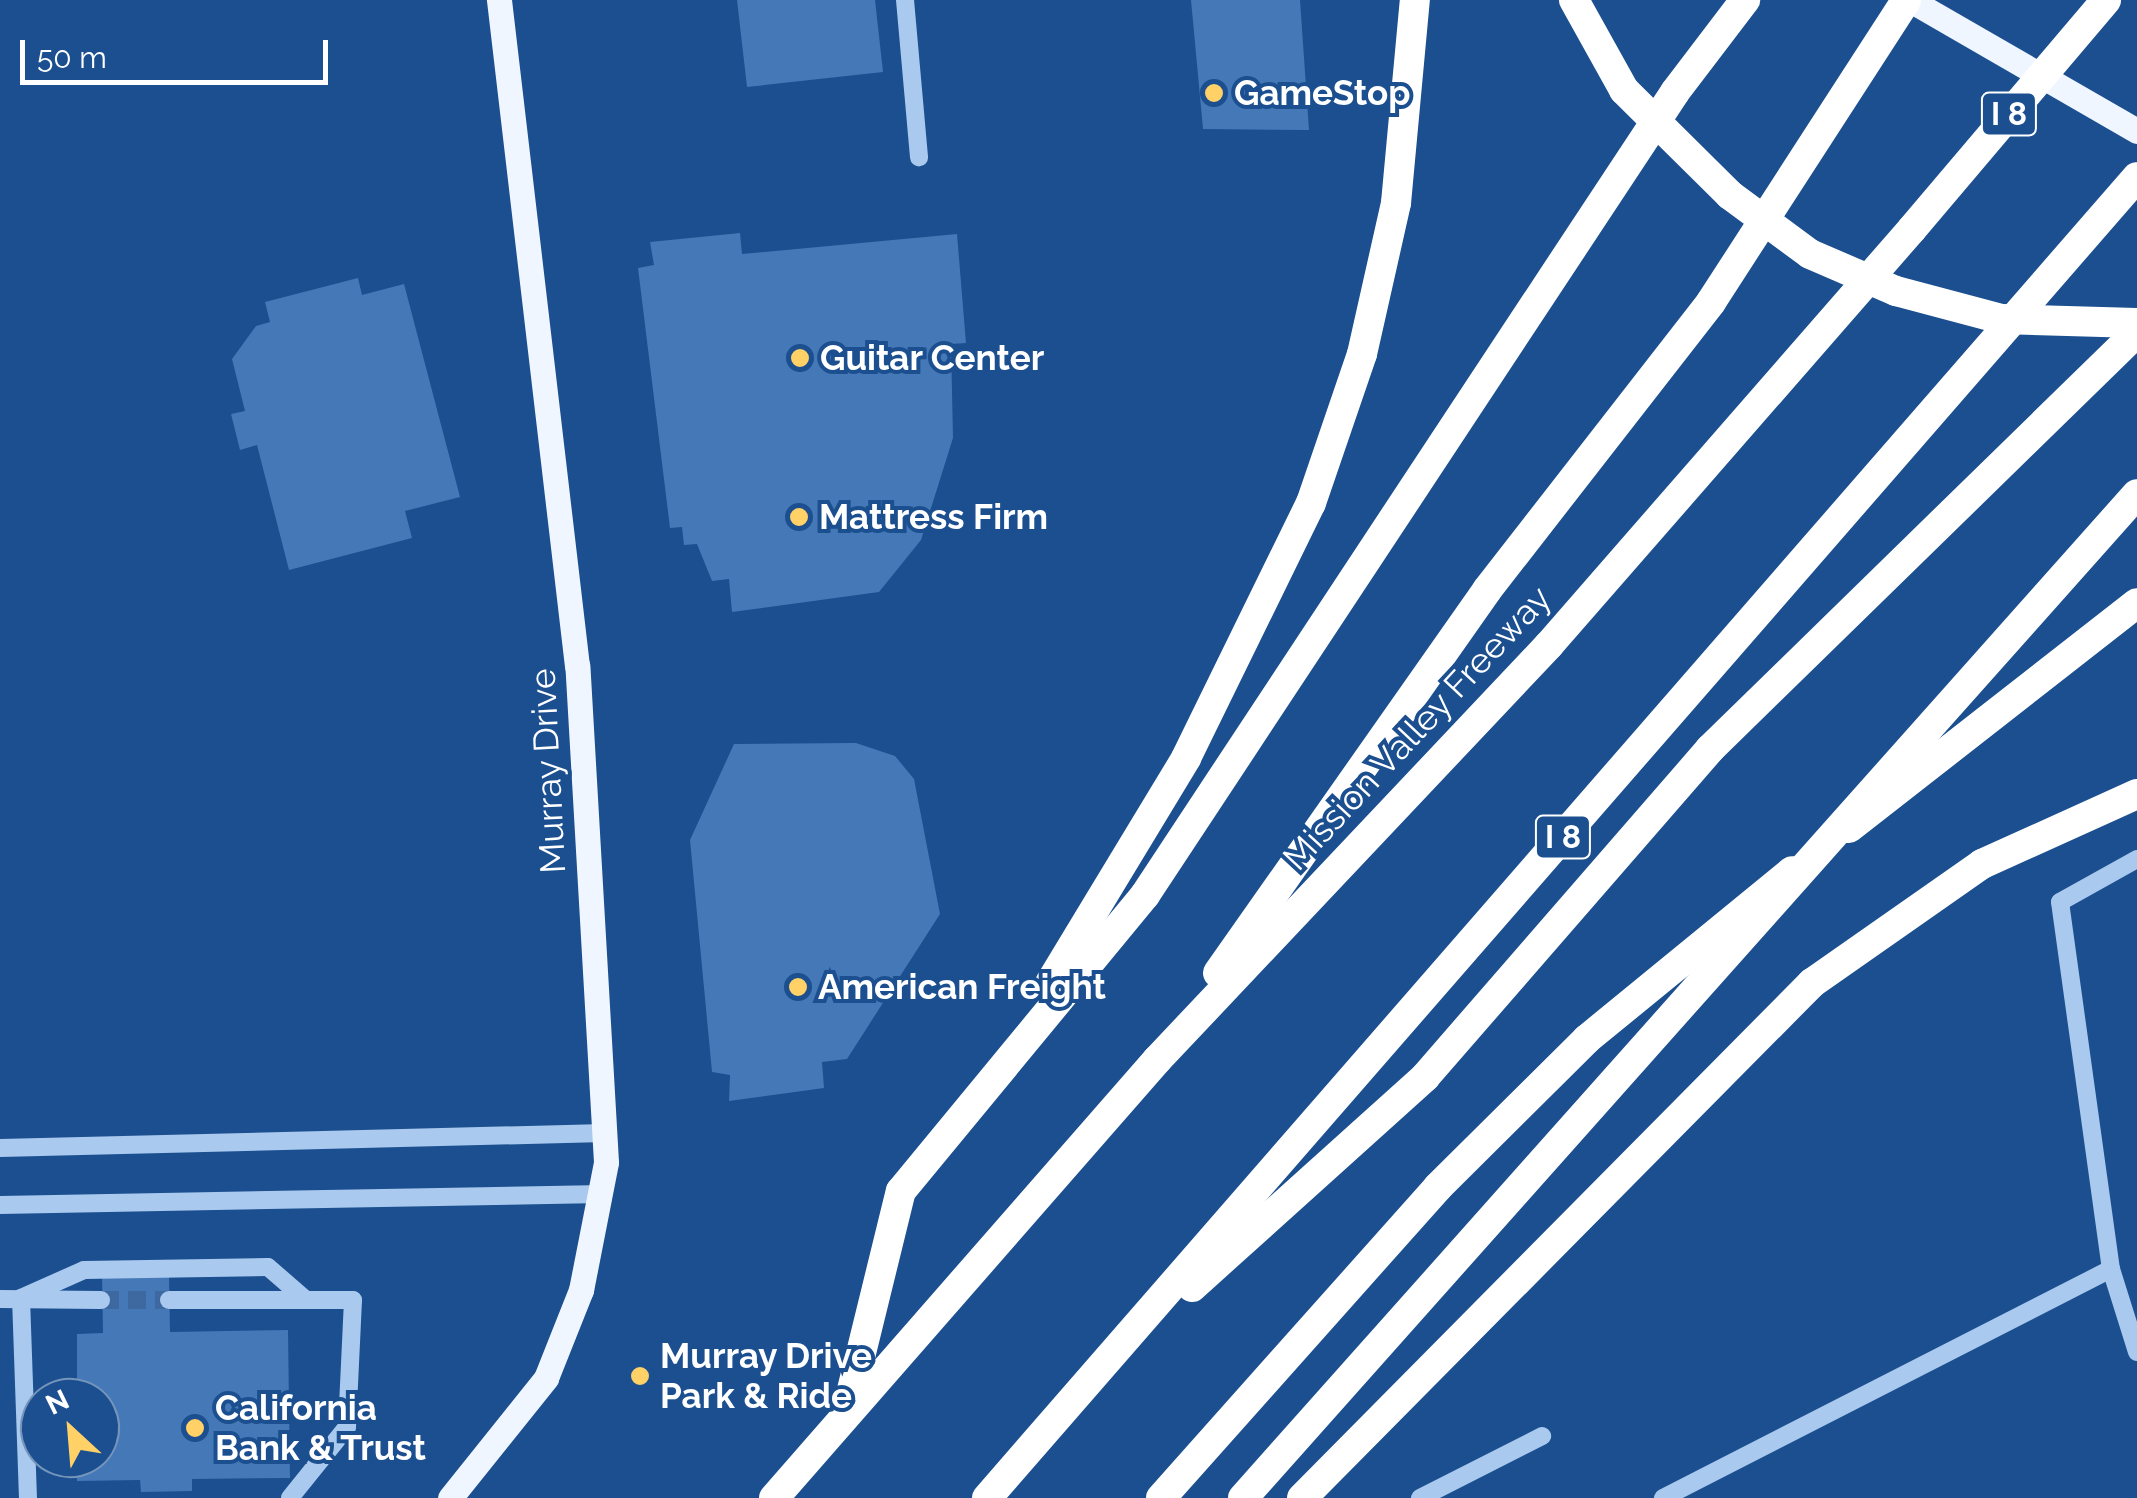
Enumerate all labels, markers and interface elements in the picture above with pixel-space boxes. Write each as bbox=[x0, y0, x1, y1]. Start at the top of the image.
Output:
scale bar bbox=[25, 20, 332, 82]
text: 50 m bbox=[37, 40, 107, 75]
place label: GameStop bbox=[1234, 72, 1410, 114]
marker: GameStop bbox=[1203, 82, 1225, 104]
road number: I 8 bbox=[1979, 87, 2039, 141]
place label: Guitar Center bbox=[820, 337, 1045, 379]
marker: Guitar Center bbox=[789, 347, 811, 369]
place label: Mattress Firm bbox=[819, 496, 1048, 538]
marker: Mattress Firm bbox=[788, 506, 810, 528]
street label: Mission Valley Freeway bbox=[1274, 577, 1560, 879]
street label: Murray Drive bbox=[522, 667, 574, 875]
road number: I 8 bbox=[1533, 810, 1593, 864]
place label: American Freight bbox=[818, 966, 1106, 1008]
marker: American Freight bbox=[787, 976, 809, 998]
place label: Murray Drive Park & Ride bbox=[660, 1335, 873, 1417]
marker: Murray Drive Park & Ride bbox=[629, 1365, 651, 1387]
north arrow bbox=[20, 1378, 120, 1478]
text: N bbox=[41, 1383, 74, 1422]
place label: California Bank & Trust bbox=[215, 1387, 427, 1469]
marker: California Bank & Trust bbox=[184, 1417, 206, 1439]

